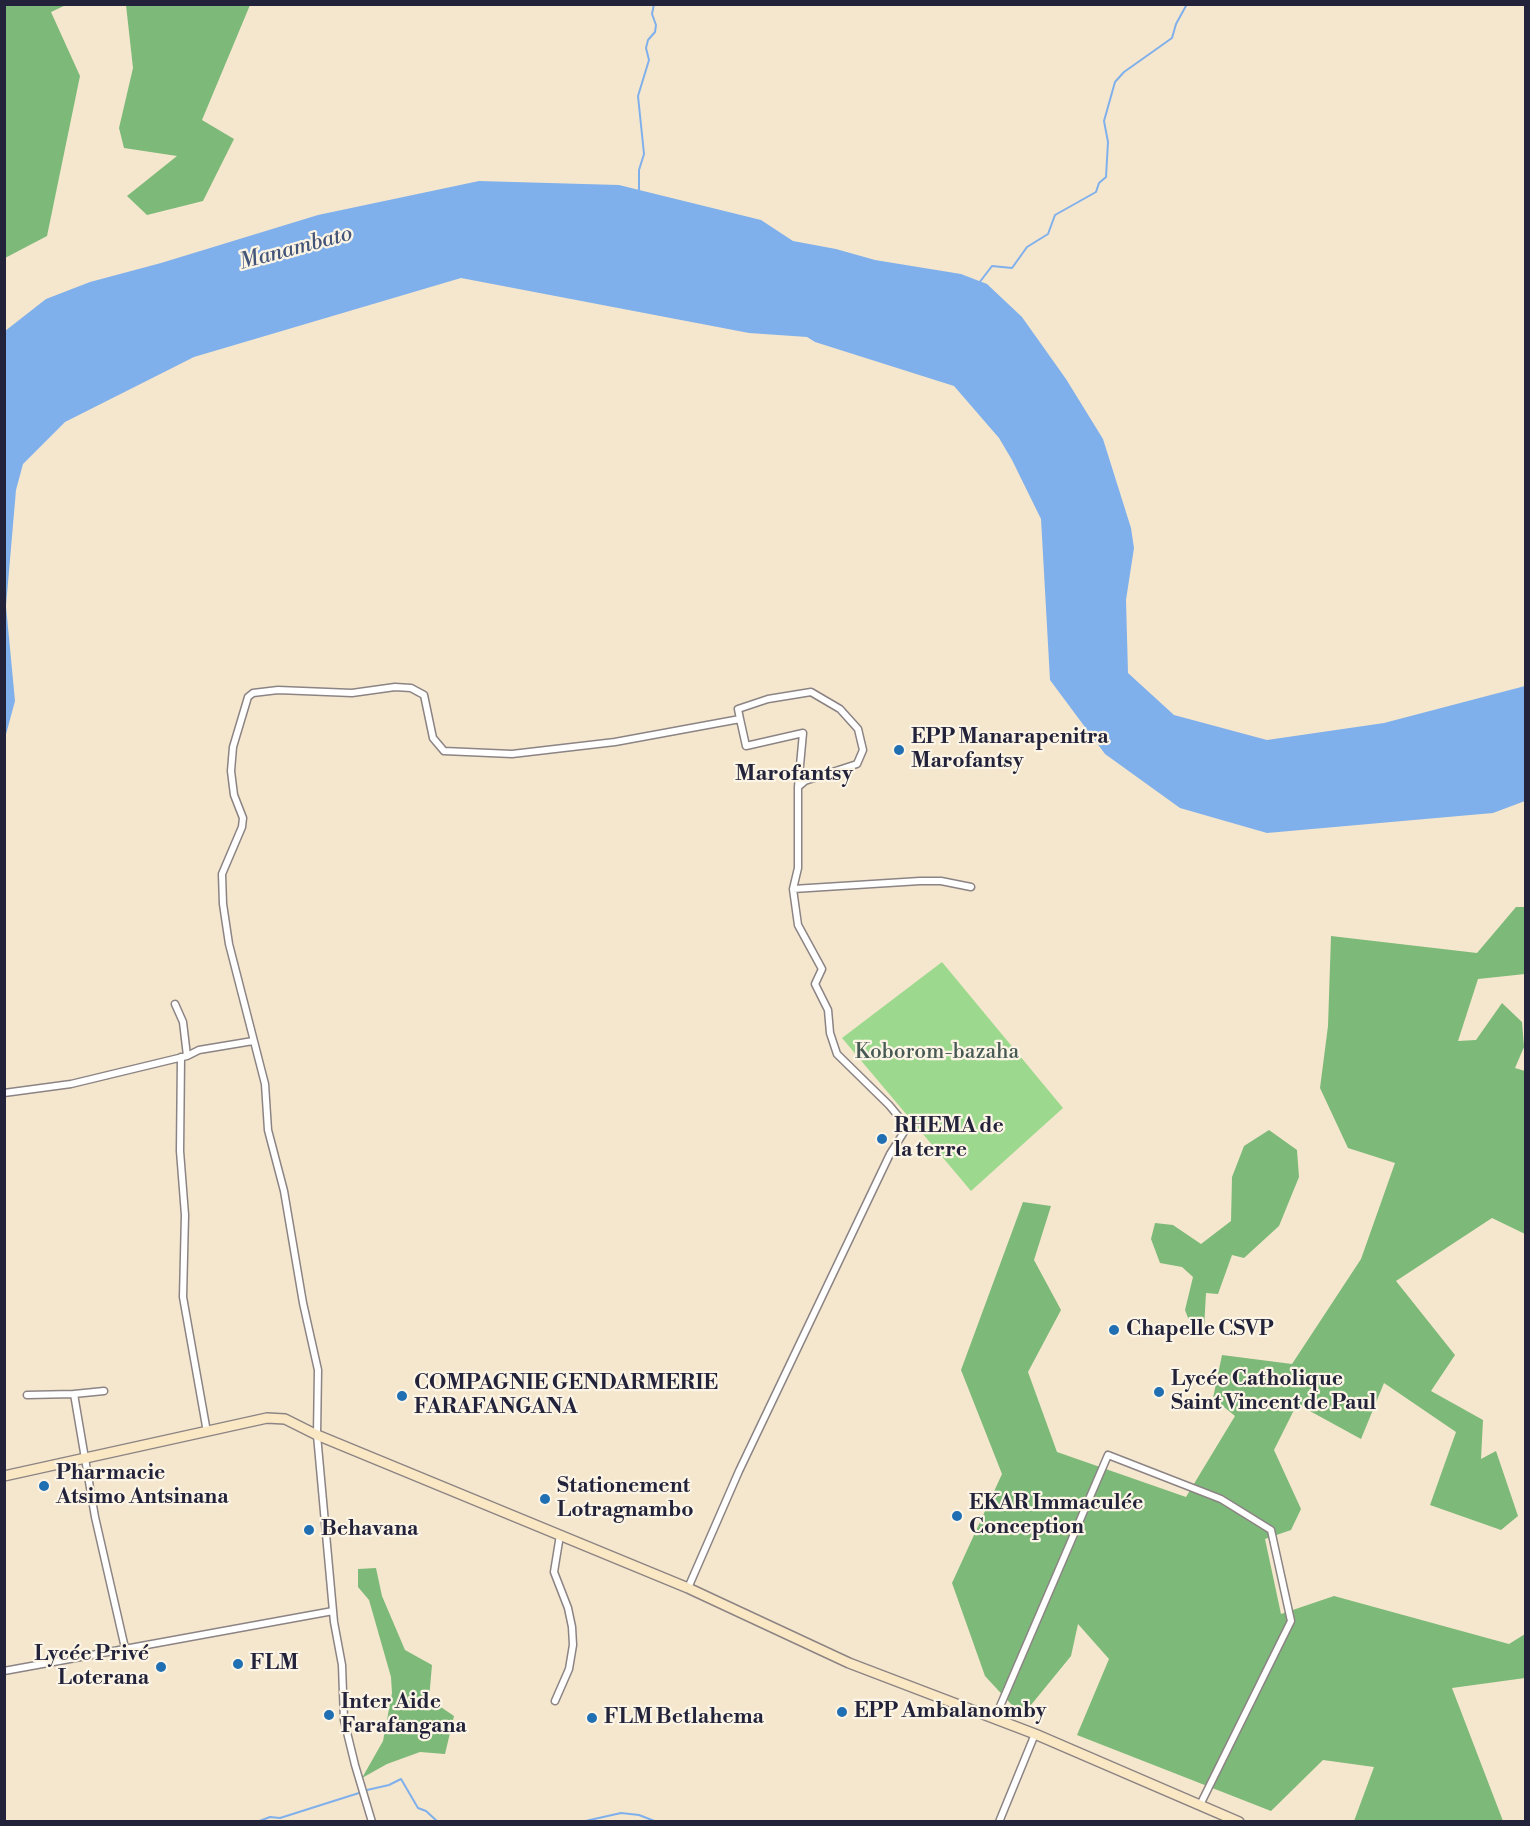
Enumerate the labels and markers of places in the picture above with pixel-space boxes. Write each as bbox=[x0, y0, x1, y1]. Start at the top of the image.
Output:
place label: EPP Manarapenitra Marofantsy bbox=[911, 725, 1109, 775]
marker: EPP Manarapenitra Marofantsy bbox=[892, 743, 906, 757]
place label: RHEMA de la terre bbox=[894, 1114, 1004, 1164]
marker: RHEMA de la terre bbox=[875, 1132, 889, 1146]
place label: Chapelle CSVP bbox=[1126, 1317, 1273, 1343]
marker: Chapelle CSVP bbox=[1107, 1323, 1121, 1337]
place label: Lycée Catholique Saint Vincent de Paul bbox=[1171, 1367, 1376, 1417]
place label: COMPAGNIE GENDARMERIE FARAFANGANA bbox=[414, 1371, 718, 1421]
marker: Lycée Catholique Saint Vincent de Paul bbox=[1152, 1385, 1166, 1399]
marker: COMPAGNIE GENDARMERIE FARAFANGANA bbox=[395, 1389, 409, 1403]
place label: Pharmacie Atsimo Antsinana bbox=[56, 1461, 229, 1511]
place label: Stationement Lotragnambo bbox=[557, 1474, 694, 1524]
marker: Pharmacie Atsimo Antsinana bbox=[37, 1479, 51, 1493]
place label: EKAR Immaculée Conception bbox=[969, 1491, 1143, 1541]
marker: Stationement Lotragnambo bbox=[538, 1492, 552, 1506]
marker: EKAR Immaculée Conception bbox=[950, 1509, 964, 1523]
place label: Behavana bbox=[321, 1517, 418, 1543]
marker: Behavana bbox=[302, 1523, 316, 1537]
place label: Lycée Privé Loterana bbox=[34, 1642, 149, 1692]
place label: FLM bbox=[250, 1651, 299, 1677]
marker: FLM bbox=[231, 1657, 245, 1671]
marker: Lycée Privé Loterana bbox=[154, 1660, 168, 1674]
place label: Inter Aide Farafangana bbox=[341, 1690, 467, 1740]
place label: EPP Ambalanomby bbox=[854, 1699, 1046, 1725]
place label: FLM Betlahema bbox=[604, 1705, 764, 1731]
marker: EPP Ambalanomby bbox=[835, 1705, 849, 1719]
marker: Inter Aide Farafangana bbox=[322, 1708, 336, 1722]
marker: FLM Betlahema bbox=[585, 1711, 599, 1725]

